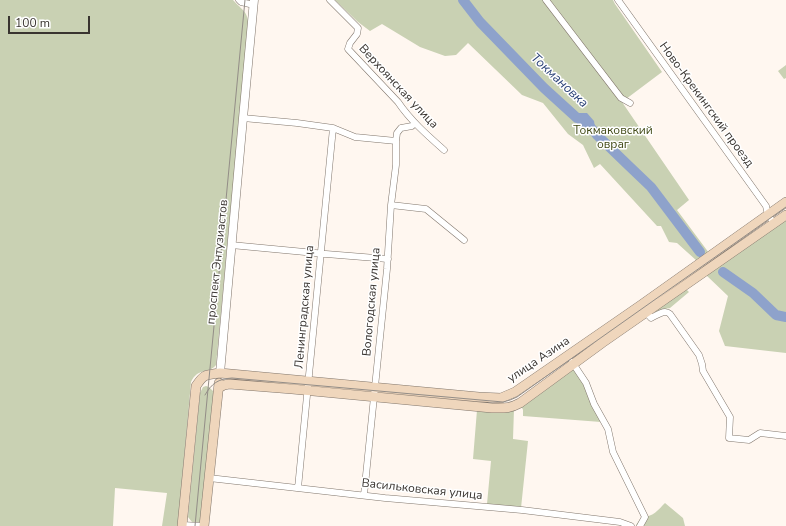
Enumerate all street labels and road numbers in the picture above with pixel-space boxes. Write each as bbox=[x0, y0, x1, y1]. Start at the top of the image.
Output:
street label: Ново-Крекингский проезд bbox=[656, 40, 756, 170]
street label: Верхоянская улица bbox=[355, 42, 441, 132]
street label: проспект Энтузиастов bbox=[204, 199, 232, 325]
street label: Ленинградская улица bbox=[292, 245, 318, 369]
street label: Вологодская улица bbox=[360, 247, 384, 357]
street label: улица Азина bbox=[505, 334, 573, 386]
street label: Васильковская улица bbox=[361, 476, 483, 504]

